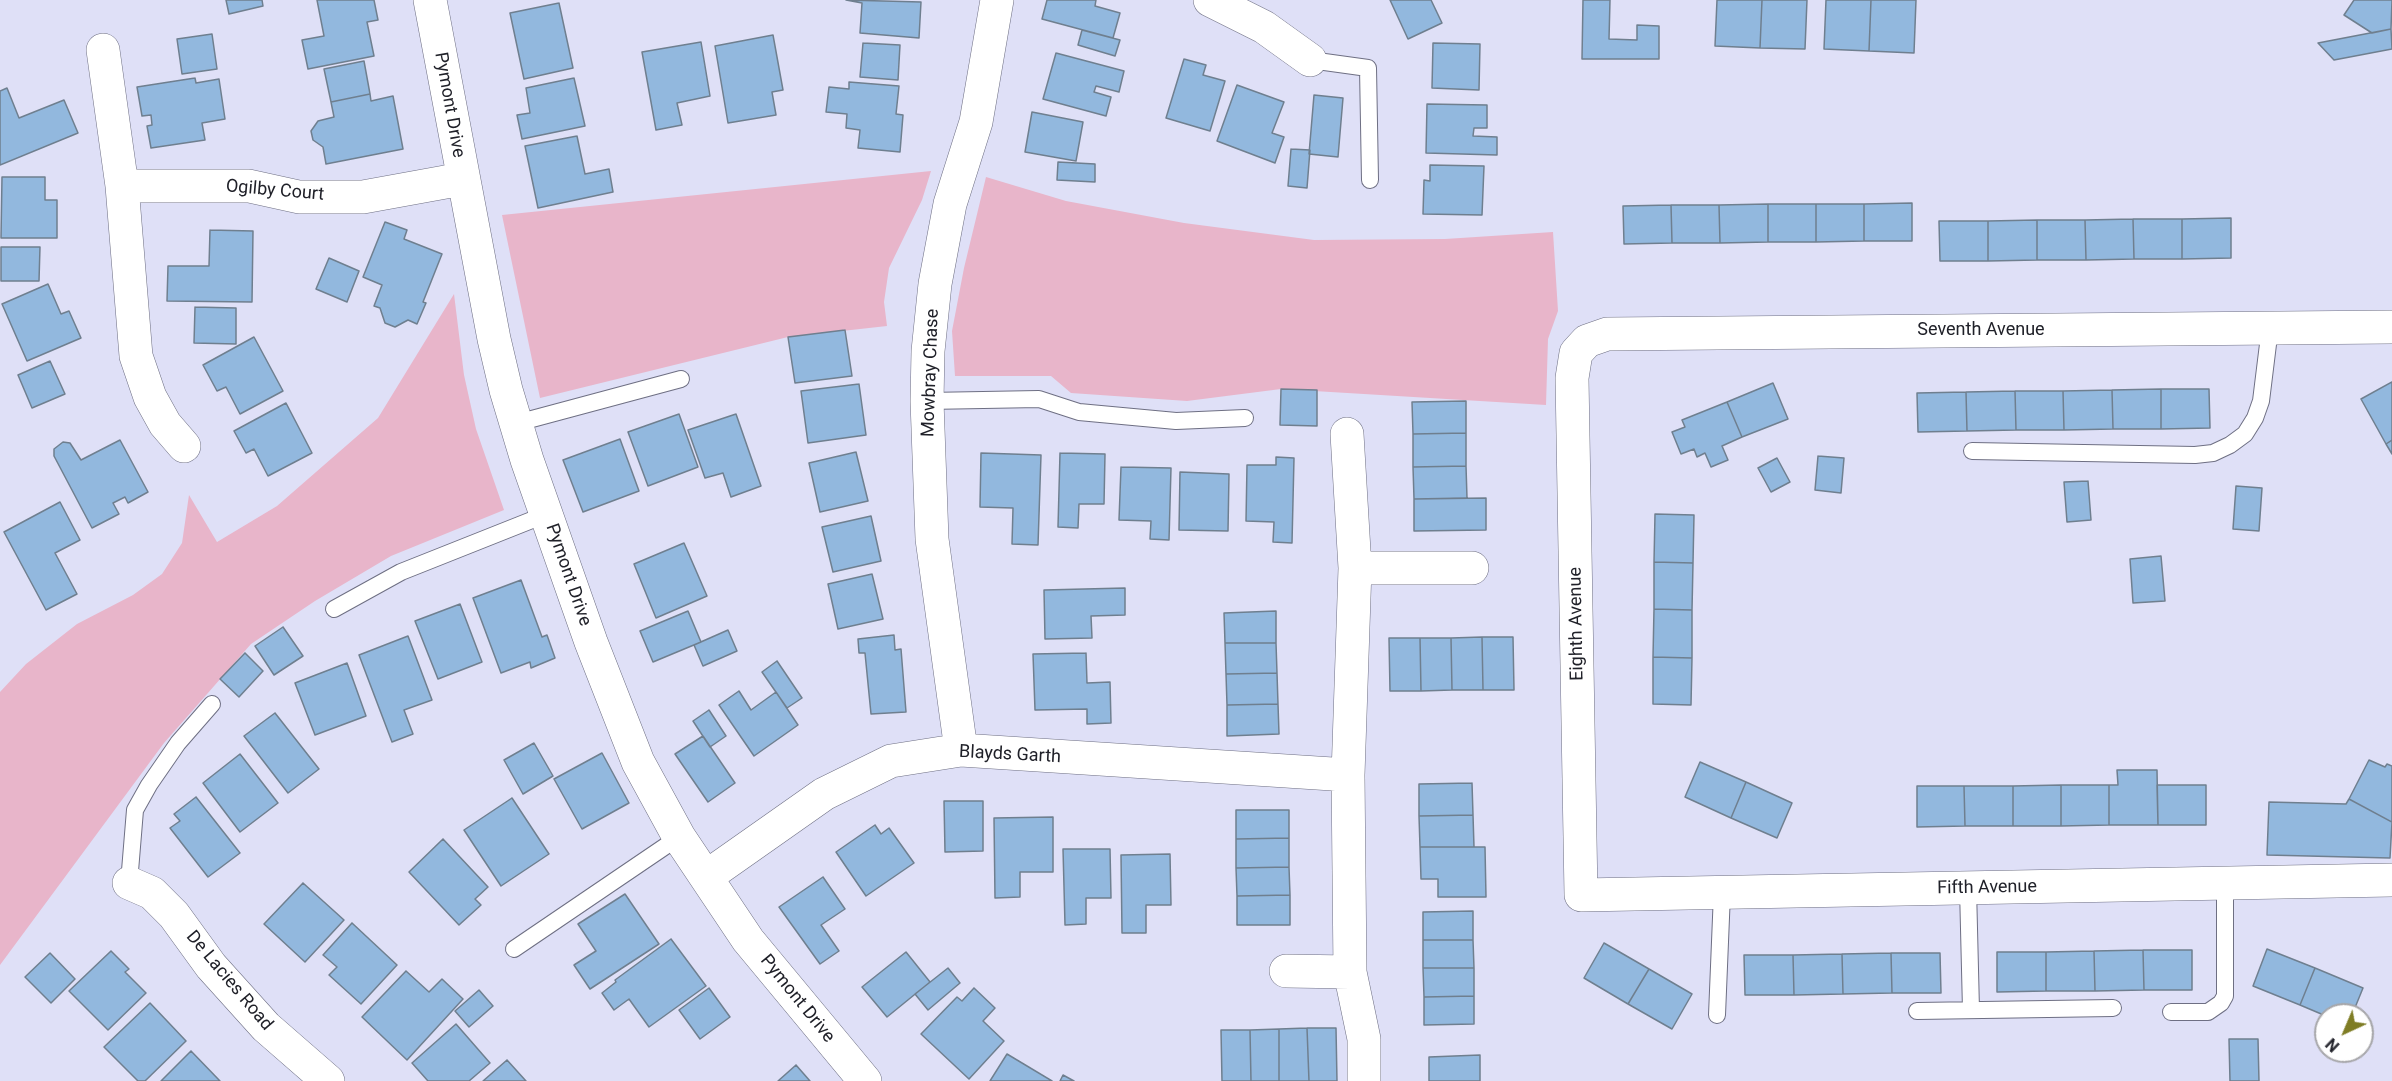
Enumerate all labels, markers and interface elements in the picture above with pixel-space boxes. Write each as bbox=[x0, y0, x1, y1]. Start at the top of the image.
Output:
street label: Pymont Drive bbox=[429, 51, 469, 159]
street label: Ogilby Court bbox=[225, 176, 325, 206]
street label: Mowbray Chase bbox=[918, 309, 944, 437]
street label: Seventh Avenue bbox=[1917, 319, 2045, 341]
street label: Pymont Drive bbox=[540, 521, 596, 629]
street label: Eighth Avenue bbox=[1565, 567, 1589, 681]
street label: Blayds Garth bbox=[959, 742, 1061, 768]
street label: Fifth Avenue bbox=[1937, 876, 2037, 900]
street label: De Lacies Road bbox=[181, 927, 277, 1035]
street label: Pymont Drive bbox=[755, 951, 839, 1047]
north arrow bbox=[2314, 1003, 2374, 1063]
text: N bbox=[2322, 1034, 2343, 1056]

